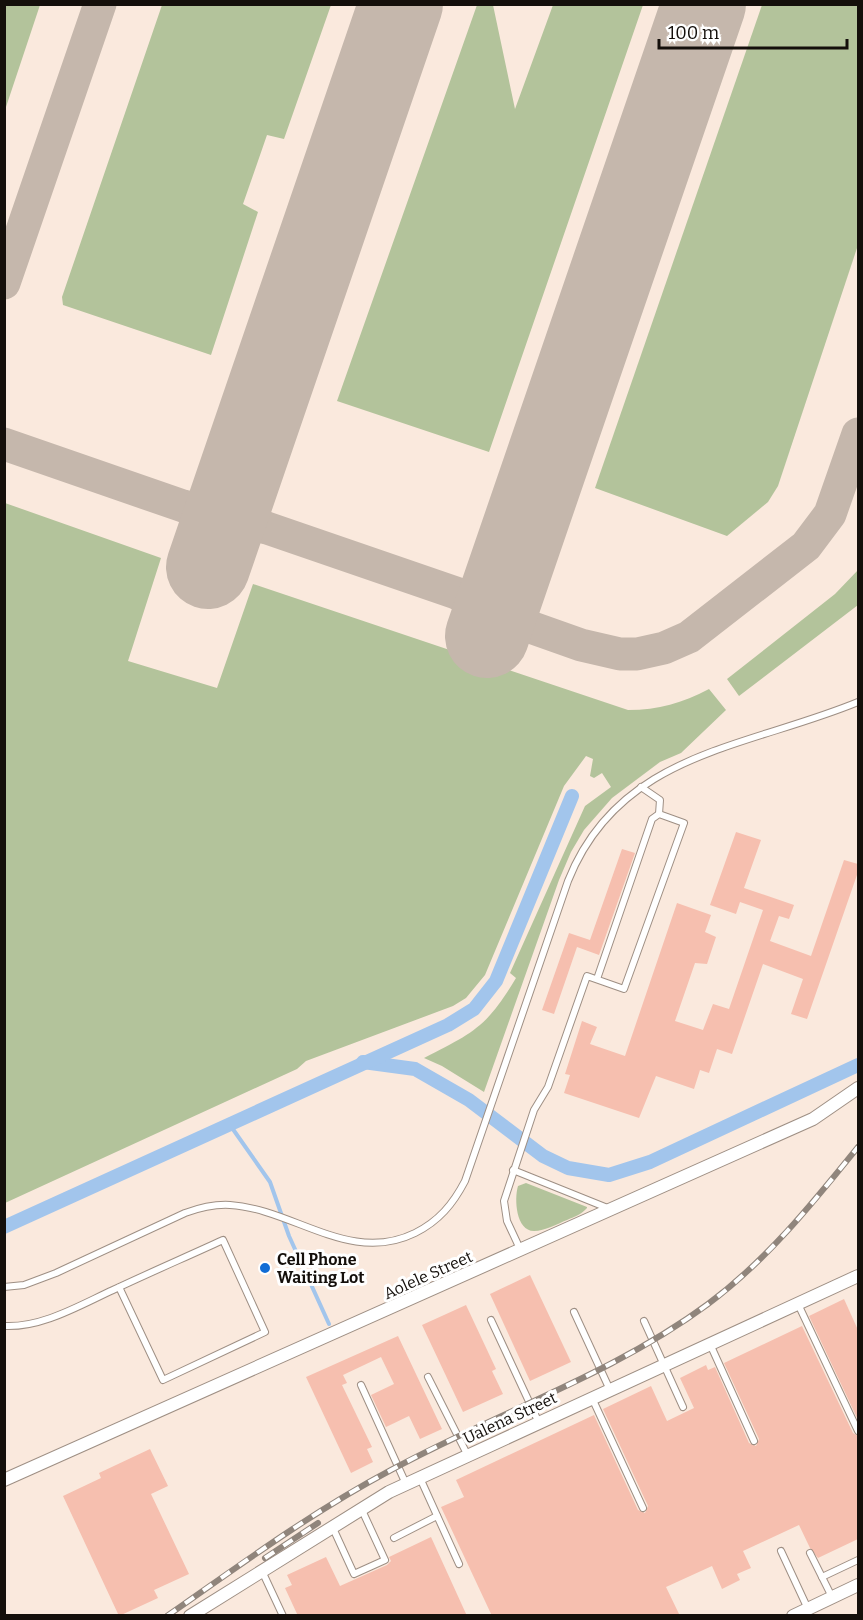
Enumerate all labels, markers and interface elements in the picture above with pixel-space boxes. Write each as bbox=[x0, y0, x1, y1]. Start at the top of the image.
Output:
scale bar bbox=[659, 12, 846, 50]
text: 100 m bbox=[668, 22, 719, 44]
street label: Aolele Street bbox=[381, 1247, 476, 1303]
place label: Cell Phone Waiting Lot bbox=[277, 1250, 365, 1287]
marker: Cell Phone Waiting Lot bbox=[258, 1261, 272, 1275]
street label: Ualena Street bbox=[460, 1388, 560, 1448]

